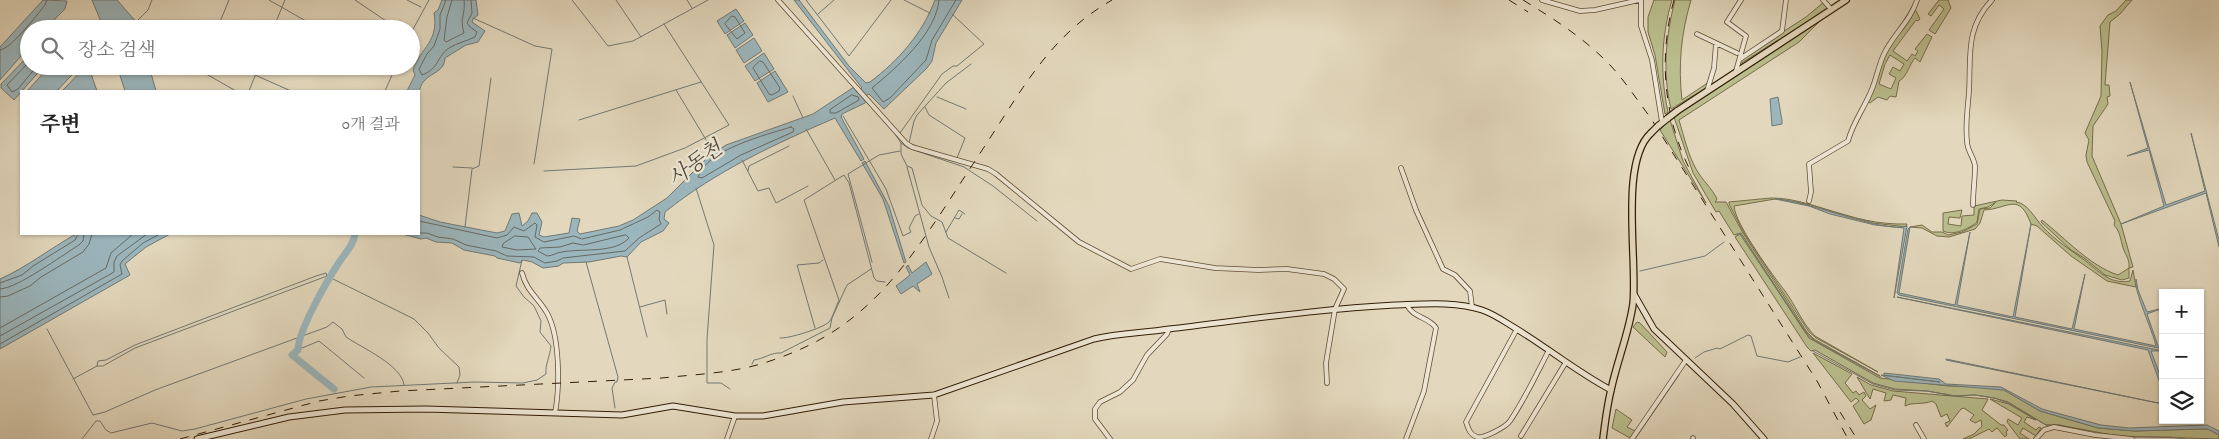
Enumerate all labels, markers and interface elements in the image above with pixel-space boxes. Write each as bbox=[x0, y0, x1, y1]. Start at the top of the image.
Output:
search box bbox=[20, 20, 420, 75]
icon: search bbox=[38, 34, 66, 62]
text: 장소 검색 bbox=[78, 39, 156, 62]
text: 주변 bbox=[40, 112, 81, 138]
text: 0개 결과 bbox=[342, 114, 400, 134]
water label: 사동천 bbox=[663, 134, 729, 192]
map controls bbox=[2159, 289, 2204, 424]
button: + bbox=[2159, 289, 2204, 334]
button: − bbox=[2159, 334, 2204, 379]
button: layers bbox=[2159, 379, 2204, 424]

